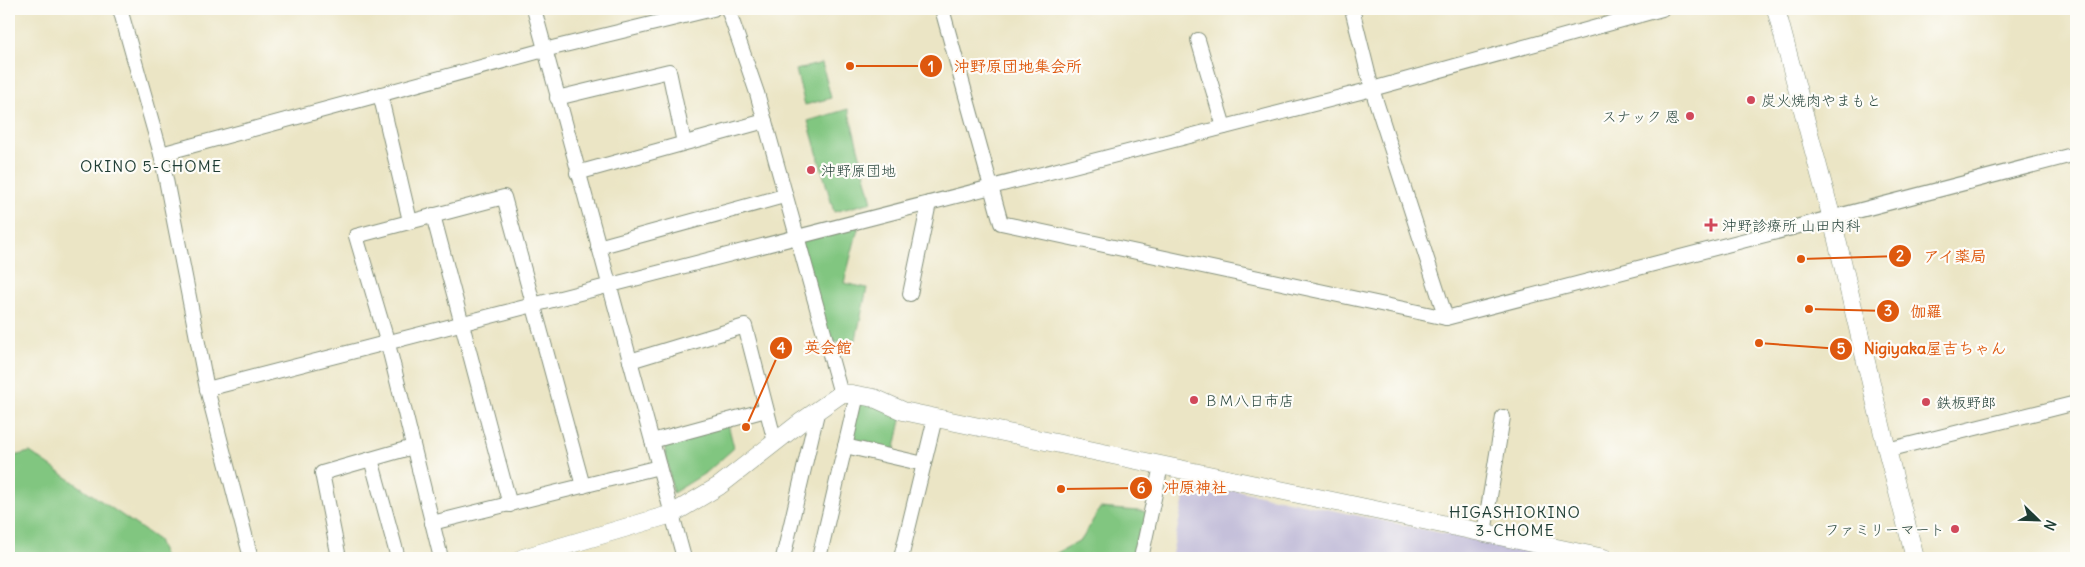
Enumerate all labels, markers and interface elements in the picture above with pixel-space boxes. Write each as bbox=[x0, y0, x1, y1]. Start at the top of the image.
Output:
callout: 沖野原団地集会所 bbox=[919, 51, 1092, 82]
text: 沖野原団地集会所 bbox=[954, 56, 1082, 76]
text: 1 bbox=[928, 57, 934, 76]
place label: 炭火焼肉やまもと bbox=[1761, 91, 1881, 110]
marker: 炭火焼肉やまもと bbox=[1745, 94, 1757, 106]
place label: スナック 恩 bbox=[1602, 107, 1680, 126]
marker: スナック 恩 bbox=[1684, 110, 1696, 122]
district label: OKINO 5-CHOME bbox=[80, 156, 222, 176]
place label: 沖野原団地 bbox=[821, 161, 896, 180]
marker: 沖野原団地 bbox=[805, 164, 817, 176]
place label: 沖野診療所 山田内科 bbox=[1722, 216, 1861, 235]
marker: 沖野診療所 山田内科 bbox=[1704, 218, 1718, 232]
callout: アイ薬局 bbox=[1888, 241, 1997, 272]
text: 2 bbox=[1896, 246, 1904, 265]
text: アイ薬局 bbox=[1923, 246, 1987, 266]
callout: 伽羅 bbox=[1875, 296, 1952, 327]
text: 3 bbox=[1884, 301, 1892, 320]
text: 伽羅 bbox=[1910, 301, 1942, 321]
callout: 英会館 bbox=[769, 332, 862, 363]
callout: Nigiyaka屋吉ちゃん bbox=[1829, 333, 2016, 364]
text: 英会館 bbox=[804, 337, 852, 357]
text: 4 bbox=[777, 338, 786, 357]
text: Nigiyaka屋吉ちゃん bbox=[1864, 338, 2006, 359]
text: 5 bbox=[1837, 339, 1846, 358]
place label: ＢＭ八日市店 bbox=[1204, 391, 1294, 410]
place label: 鉄板野郎 bbox=[1936, 393, 1996, 412]
marker: ＢＭ八日市店 bbox=[1188, 394, 1200, 406]
marker: 鉄板野郎 bbox=[1920, 396, 1932, 408]
callout: 冲原神社 bbox=[1128, 472, 1237, 503]
text: 冲原神社 bbox=[1163, 477, 1227, 497]
text: 6 bbox=[1137, 478, 1146, 497]
north arrow bbox=[2012, 494, 2062, 544]
district label: HIGASHIOKINO 3-CHOME bbox=[1449, 502, 1581, 540]
text: N bbox=[2040, 517, 2060, 533]
place label: ファミリーマート bbox=[1825, 520, 1945, 539]
marker: ファミリーマート bbox=[1949, 523, 1961, 535]

